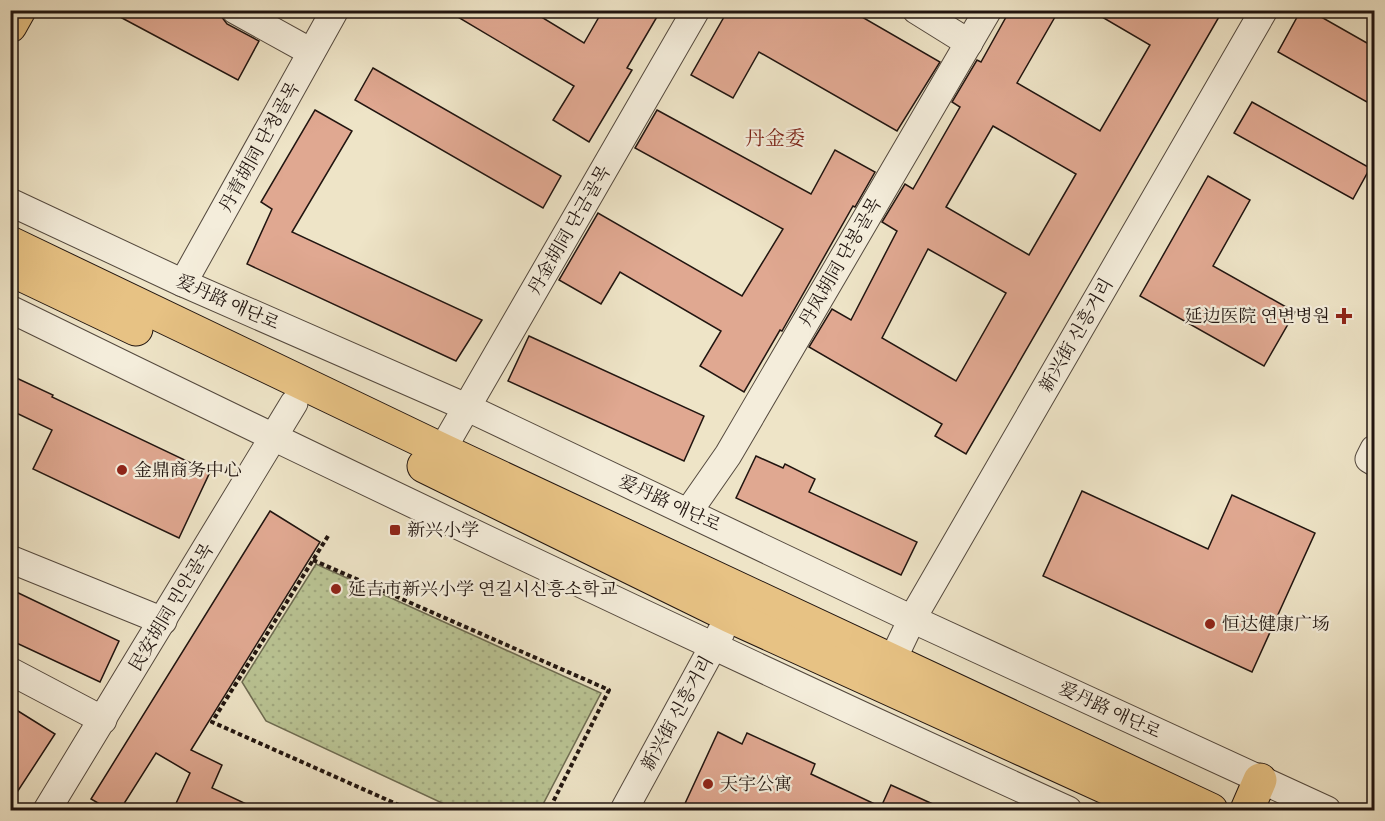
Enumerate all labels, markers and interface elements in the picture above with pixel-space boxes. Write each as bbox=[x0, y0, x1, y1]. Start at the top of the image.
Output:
street label: 丹青胡同 단청골목 bbox=[215, 79, 306, 217]
district label: 丹金委 bbox=[745, 127, 805, 152]
street label: 丹金胡同 단금골목 bbox=[524, 162, 617, 299]
street label: 丹凤胡同 단봉골목 bbox=[795, 194, 888, 331]
street label: 爱丹路 애단로 bbox=[172, 270, 282, 336]
street label: 新兴街 신흥거리 bbox=[1035, 275, 1119, 397]
place label: 延边医院 연변병원 bbox=[1185, 306, 1330, 329]
marker: 延边医院 연변병원 bbox=[1335, 307, 1353, 325]
place label: 金鼎商务中心 bbox=[134, 460, 242, 483]
marker: 金鼎商务中心 bbox=[115, 463, 129, 477]
street label: 爱丹路 애단로 bbox=[615, 471, 724, 538]
place label: 新兴小学 bbox=[407, 520, 479, 543]
marker: 新兴小学 bbox=[388, 523, 402, 537]
street label: 民安胡同 민안골목 bbox=[125, 539, 220, 676]
place label: 延吉市新兴小学 연길시신흥소학교 bbox=[348, 579, 618, 602]
marker: 延吉市新兴小学 연길시신흥소학교 bbox=[329, 582, 343, 596]
place label: 恒达健康广场 bbox=[1222, 614, 1330, 637]
marker: 恒达健康广场 bbox=[1203, 617, 1217, 631]
street label: 新兴街 신흥거리 bbox=[637, 652, 719, 775]
street label: 爱丹路 애단로 bbox=[1055, 678, 1164, 745]
place label: 天宇公寓 bbox=[720, 774, 792, 797]
marker: 天宇公寓 bbox=[701, 777, 715, 791]

